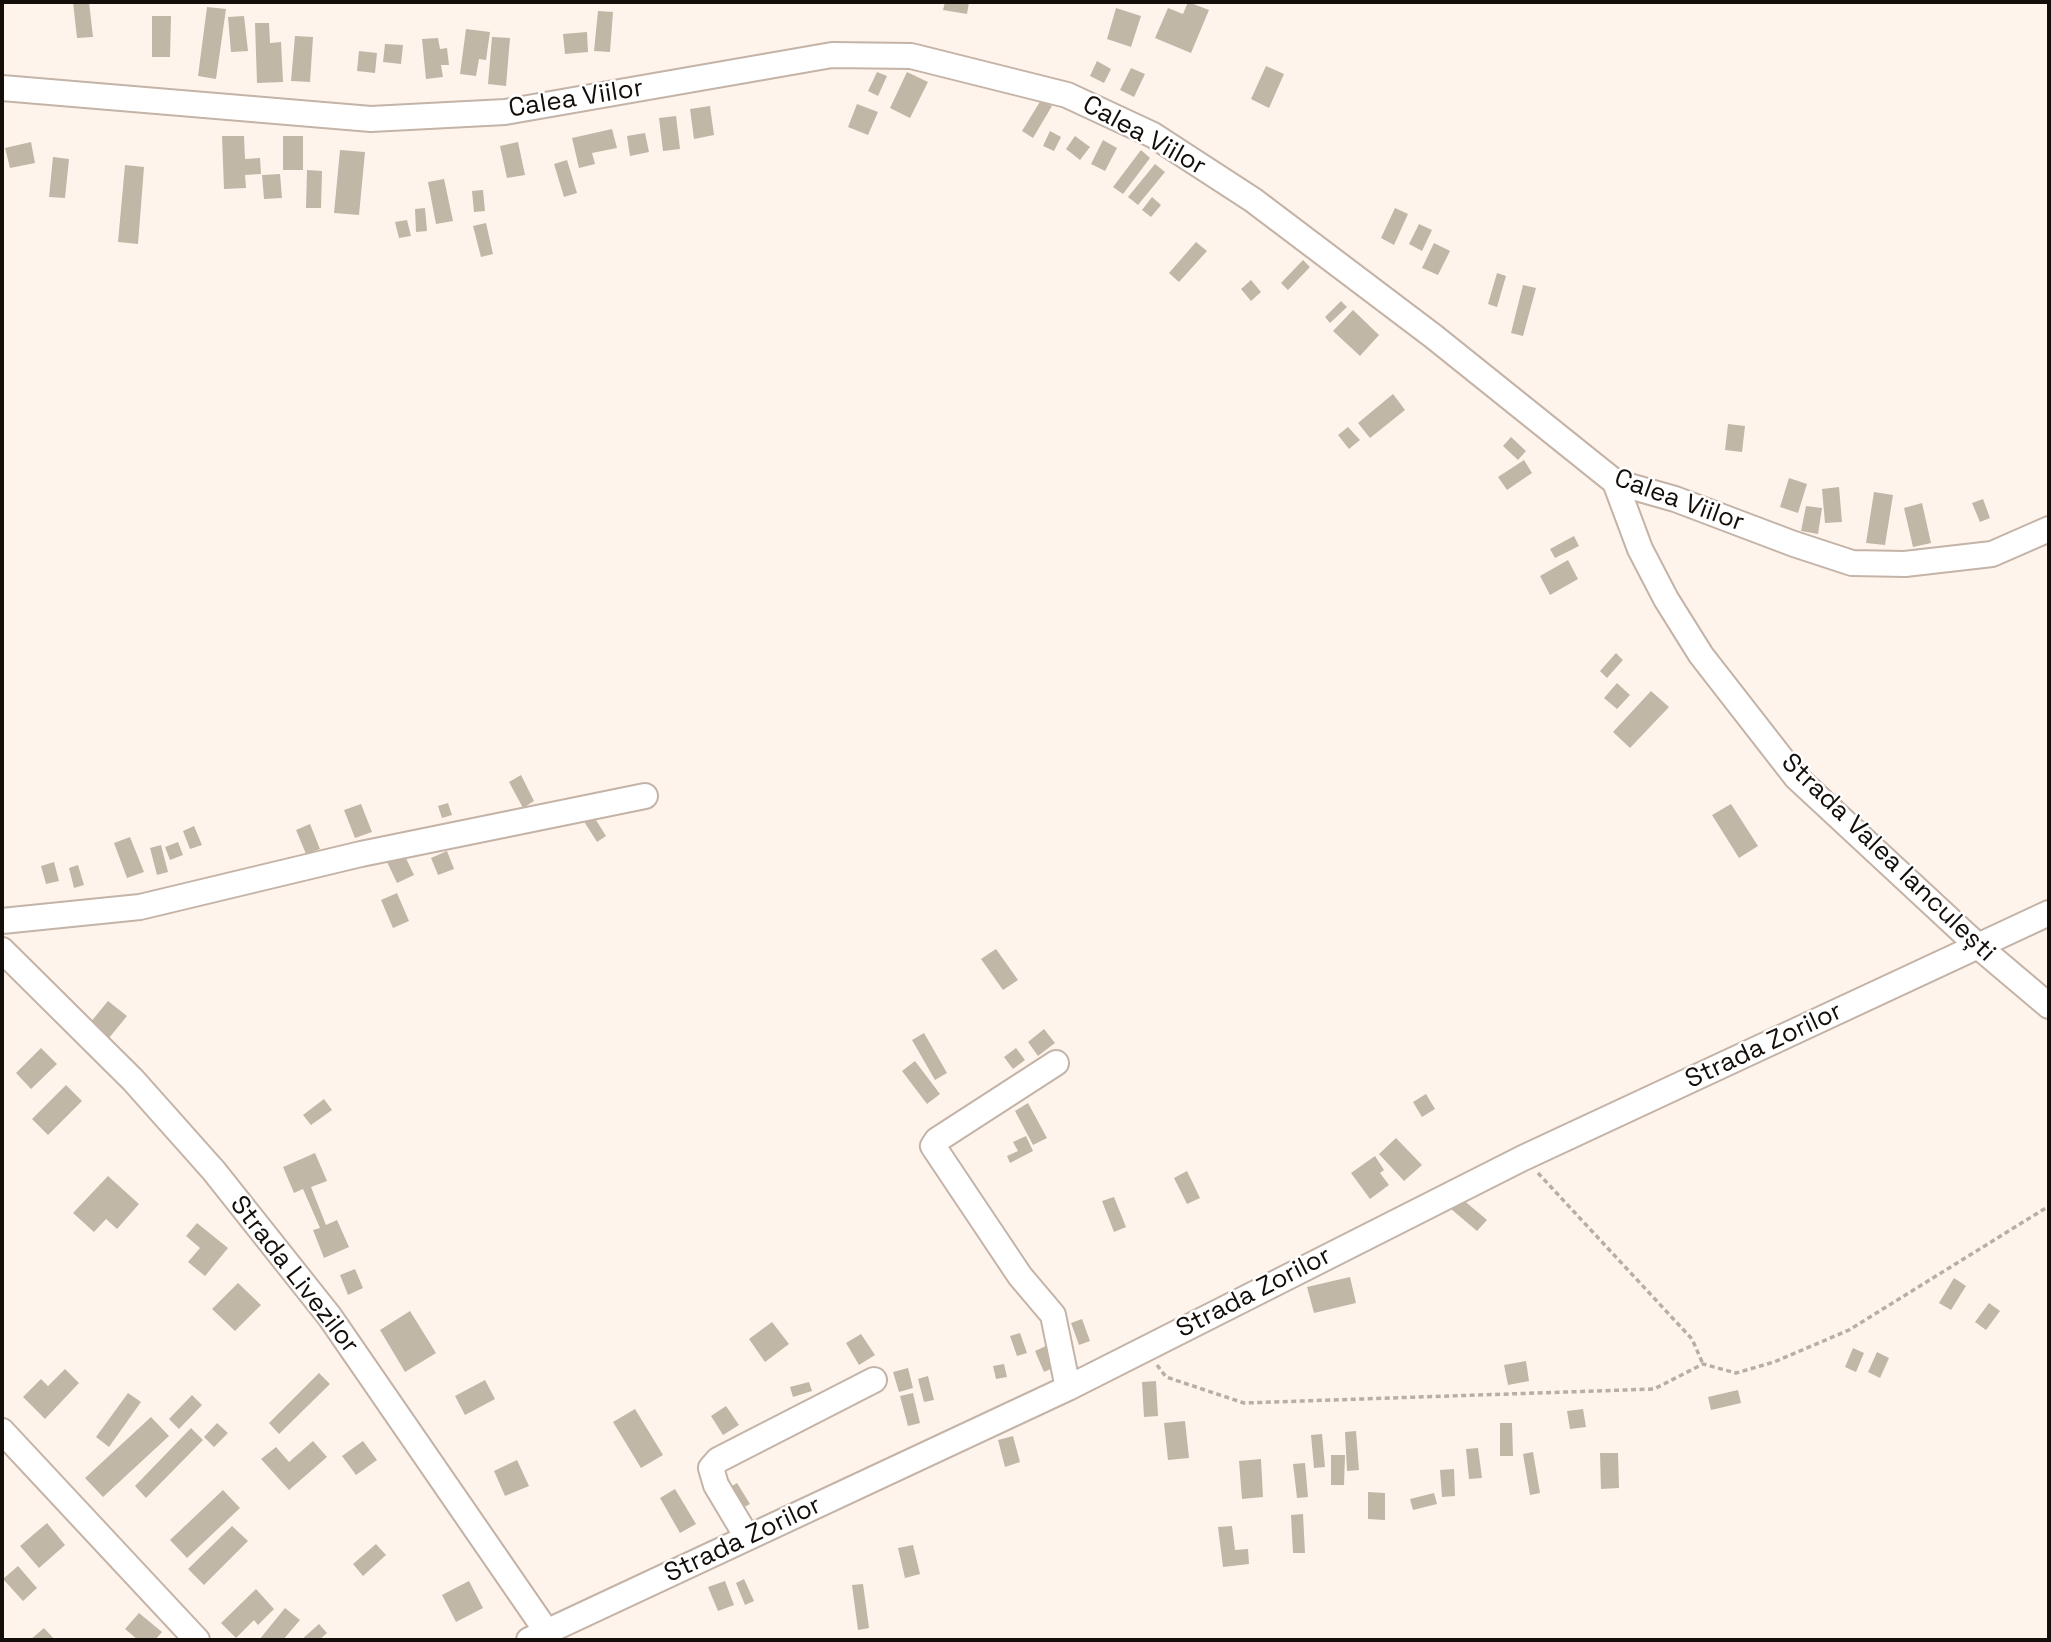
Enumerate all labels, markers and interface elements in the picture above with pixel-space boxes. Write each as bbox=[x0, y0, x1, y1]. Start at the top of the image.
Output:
street label: Calea Viilor bbox=[506, 73, 646, 125]
street label: Calea Viilor bbox=[1077, 89, 1211, 183]
street label: Calea Viilor bbox=[1610, 463, 1748, 539]
street label: Strada Valea Ianculești bbox=[1774, 747, 2002, 969]
street label: Strada Zorilor bbox=[1681, 996, 1847, 1096]
street label: Strada Livezilor bbox=[223, 1190, 365, 1360]
street label: Strada Zorilor bbox=[1171, 1241, 1337, 1345]
street label: Strada Zorilor bbox=[660, 1490, 826, 1590]

